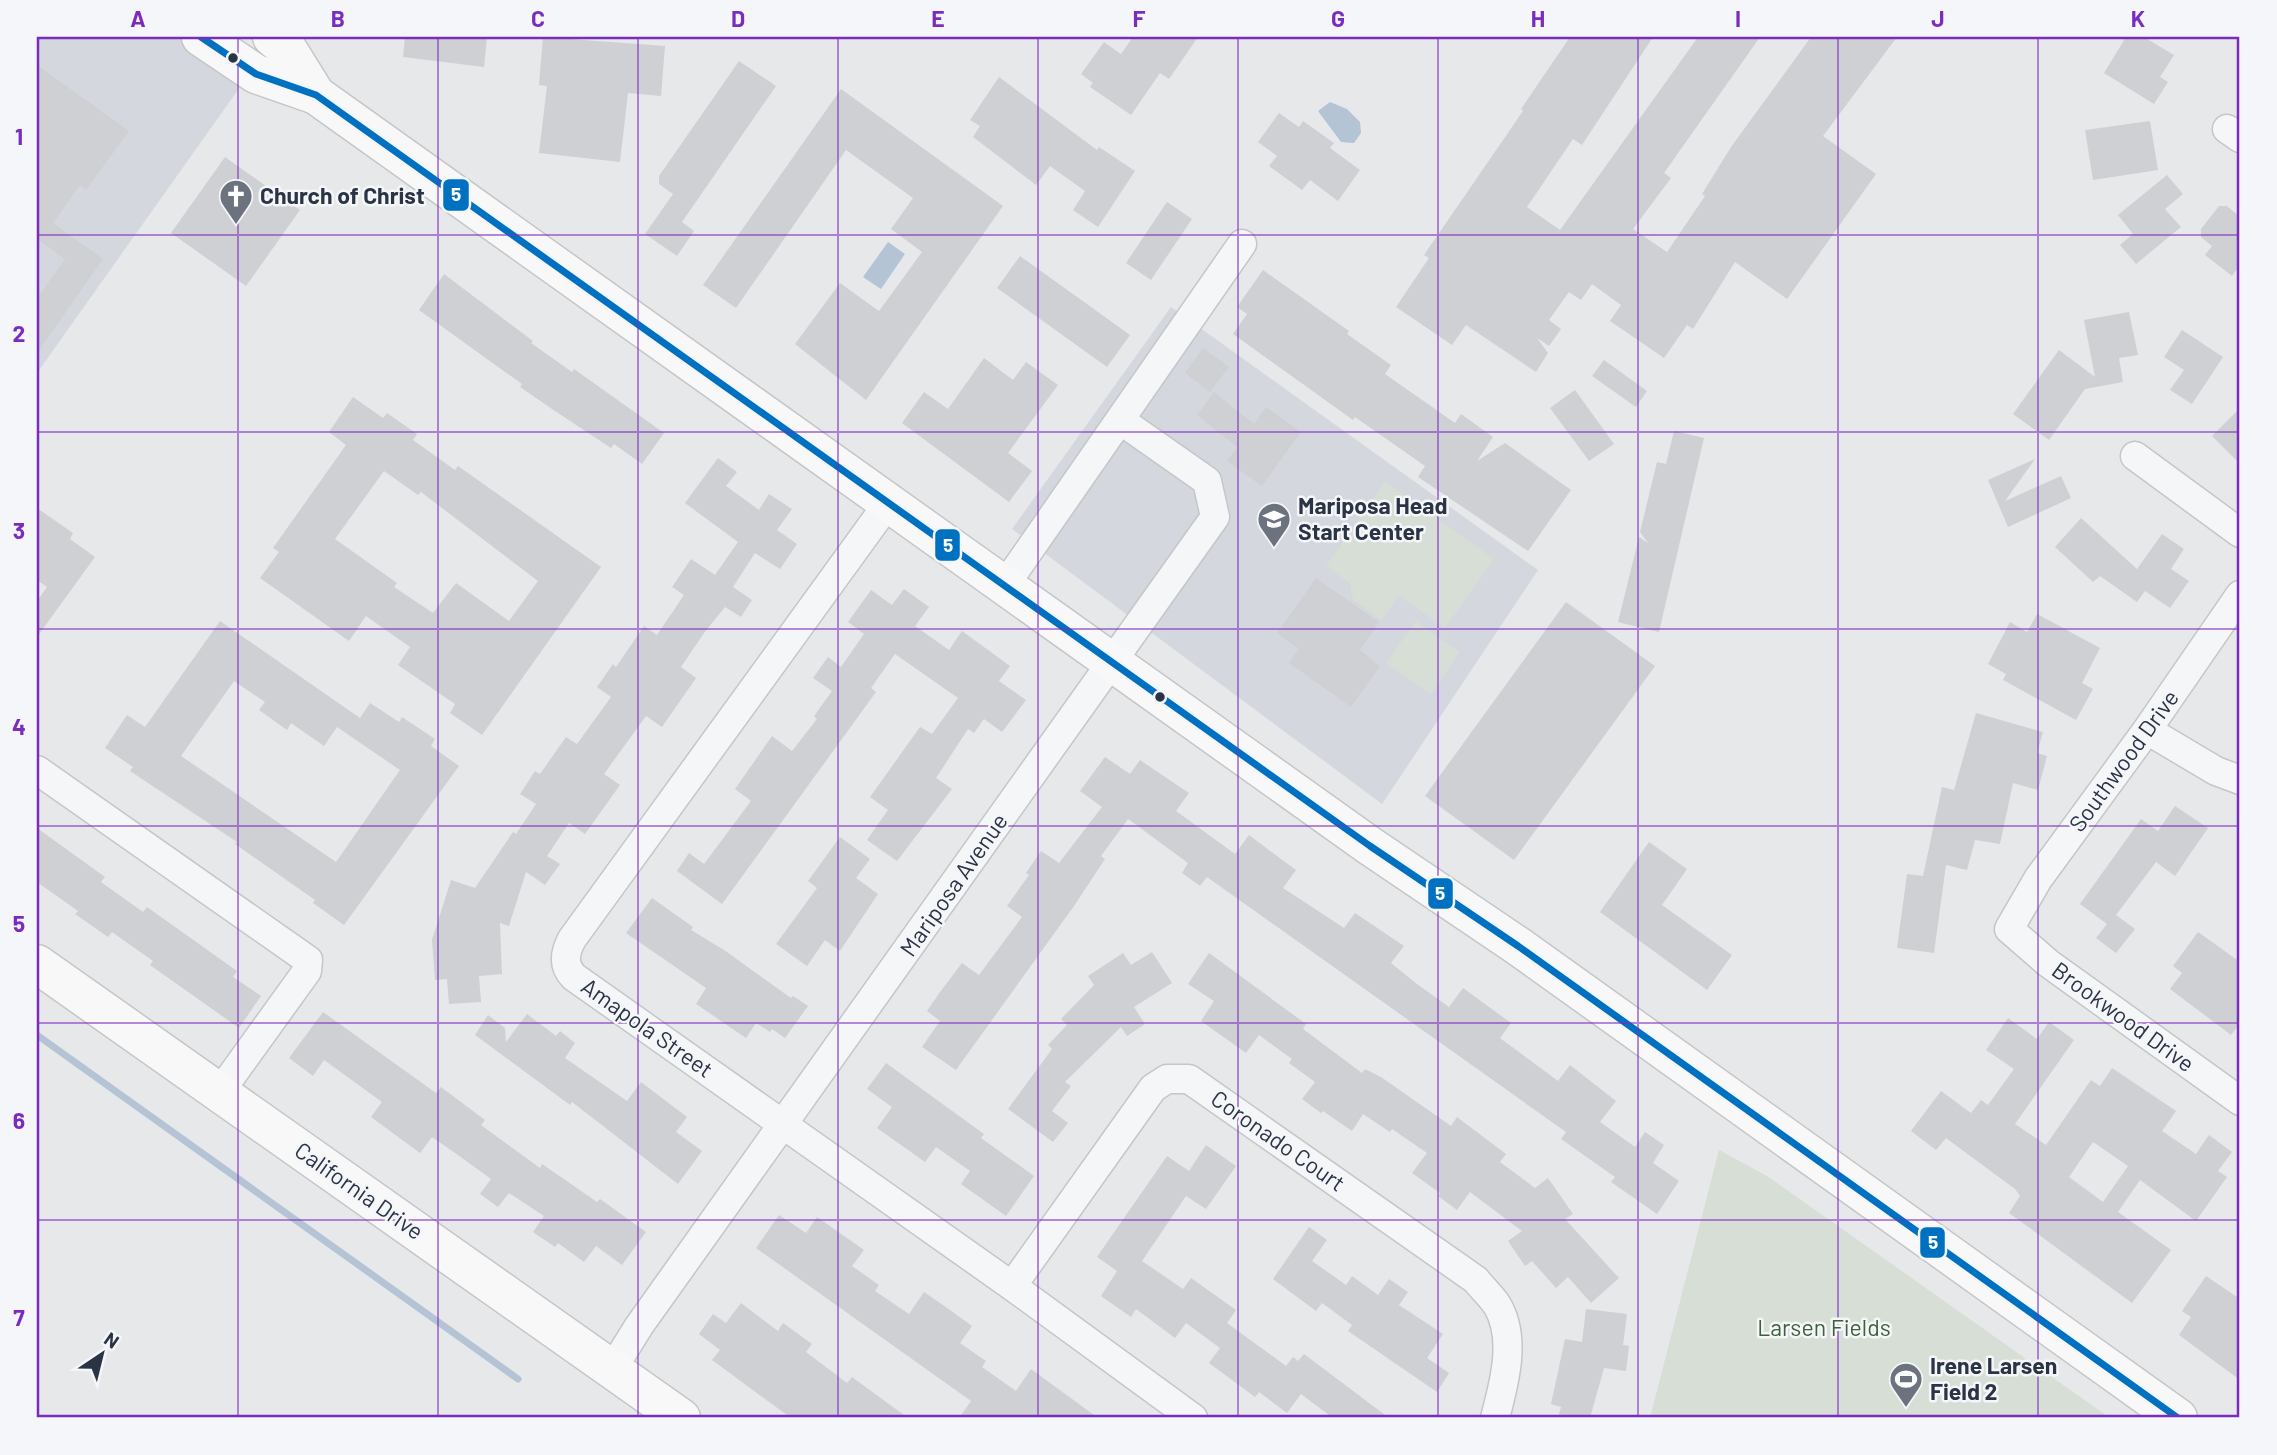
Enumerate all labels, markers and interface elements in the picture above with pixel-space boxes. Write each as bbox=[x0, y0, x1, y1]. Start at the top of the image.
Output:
text: A bbox=[130, 4, 146, 32]
text: B bbox=[331, 4, 345, 32]
text: C bbox=[531, 4, 545, 32]
text: D bbox=[731, 4, 745, 32]
text: E bbox=[931, 4, 945, 32]
text: F bbox=[1133, 4, 1146, 32]
text: G bbox=[1331, 4, 1345, 32]
text: H bbox=[1531, 4, 1545, 32]
text: I bbox=[1735, 4, 1741, 32]
text: J bbox=[1931, 4, 1945, 32]
text: K bbox=[2131, 4, 2145, 32]
unlabelled marker bbox=[226, 51, 240, 65]
text: 1 bbox=[15, 122, 23, 150]
church icon: Church of Christ bbox=[217, 177, 255, 226]
line badge: 5 bbox=[442, 178, 470, 212]
place label: Church of Christ bbox=[260, 181, 425, 209]
text: 5 bbox=[451, 182, 461, 205]
text: 2 bbox=[13, 319, 25, 347]
place label: Mariposa Head Start Center bbox=[1298, 491, 1447, 545]
school or university icon: Mariposa Head Start Center bbox=[1255, 500, 1293, 549]
text: 3 bbox=[13, 516, 25, 544]
line badge: 5 bbox=[934, 528, 961, 562]
text: 5 bbox=[943, 533, 953, 556]
street label: Southwood Drive bbox=[2062, 684, 2184, 837]
unlabelled marker bbox=[1153, 690, 1167, 704]
text: 4 bbox=[12, 712, 26, 740]
street label: Mariposa Avenue bbox=[894, 808, 1013, 961]
line badge: 5 bbox=[1427, 877, 1454, 910]
text: 5 bbox=[1435, 881, 1445, 904]
text: 5 bbox=[13, 909, 25, 937]
street label: Brookwood Drive bbox=[2047, 955, 2200, 1077]
street label: Amapola Street bbox=[576, 971, 719, 1083]
street label: Coronado Court bbox=[1206, 1084, 1351, 1197]
text: 6 bbox=[13, 1106, 25, 1134]
street label: California Drive bbox=[290, 1136, 429, 1245]
line badge: 5 bbox=[1919, 1226, 1946, 1259]
text: 5 bbox=[1928, 1230, 1938, 1253]
text: 7 bbox=[13, 1303, 25, 1331]
park label: Larsen Fields bbox=[1757, 1313, 1891, 1341]
north arrow bbox=[66, 1318, 136, 1388]
text: N bbox=[100, 1327, 124, 1353]
place label: Irene Larsen Field 2 bbox=[1930, 1351, 2057, 1405]
sports icon: Irene Larsen Field 2 bbox=[1887, 1360, 1925, 1409]

